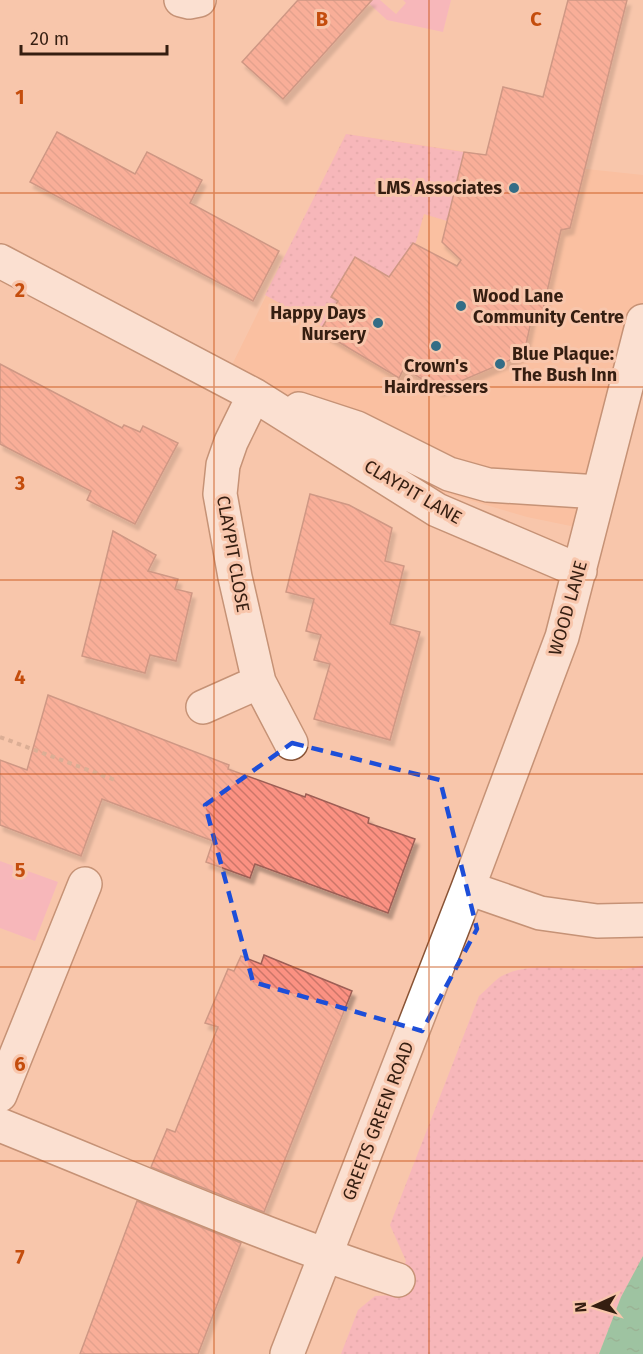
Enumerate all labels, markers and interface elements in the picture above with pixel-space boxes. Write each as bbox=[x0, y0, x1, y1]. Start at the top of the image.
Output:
text: B bbox=[316, 7, 328, 31]
text: C bbox=[530, 7, 542, 31]
scale bar bbox=[21, 18, 166, 56]
text: 20 m bbox=[30, 28, 69, 50]
text: 1 bbox=[15, 85, 25, 109]
place label: LMS Associates bbox=[377, 177, 502, 199]
marker: LMS Associates bbox=[507, 181, 521, 195]
text: 2 bbox=[15, 278, 25, 302]
place label: Wood Lane Community Centre bbox=[473, 285, 624, 328]
marker: Wood Lane Community Centre bbox=[454, 299, 468, 313]
place label: Happy Days Nursery bbox=[270, 302, 367, 345]
marker: Happy Days Nursery bbox=[371, 316, 385, 330]
marker: Crown's Hairdressers bbox=[429, 339, 443, 353]
place label: Blue Plaque: The Bush Inn bbox=[512, 343, 617, 386]
place label: Crown's Hairdressers bbox=[384, 355, 488, 398]
marker: Blue Plaque: The Bush Inn bbox=[493, 357, 507, 371]
street label: CLAYPIT LANE bbox=[360, 455, 466, 529]
text: 3 bbox=[14, 471, 25, 495]
street label: CLAYPIT CLOSE bbox=[212, 494, 254, 614]
street label: WOOD LANE bbox=[544, 558, 592, 658]
text: 4 bbox=[14, 665, 26, 689]
text: 5 bbox=[15, 858, 26, 882]
street label: GREETS GREEN ROAD bbox=[338, 1038, 418, 1204]
text: 6 bbox=[14, 1052, 26, 1076]
text: 7 bbox=[15, 1245, 25, 1269]
north arrow bbox=[565, 1276, 625, 1336]
text: N bbox=[571, 1301, 590, 1313]

